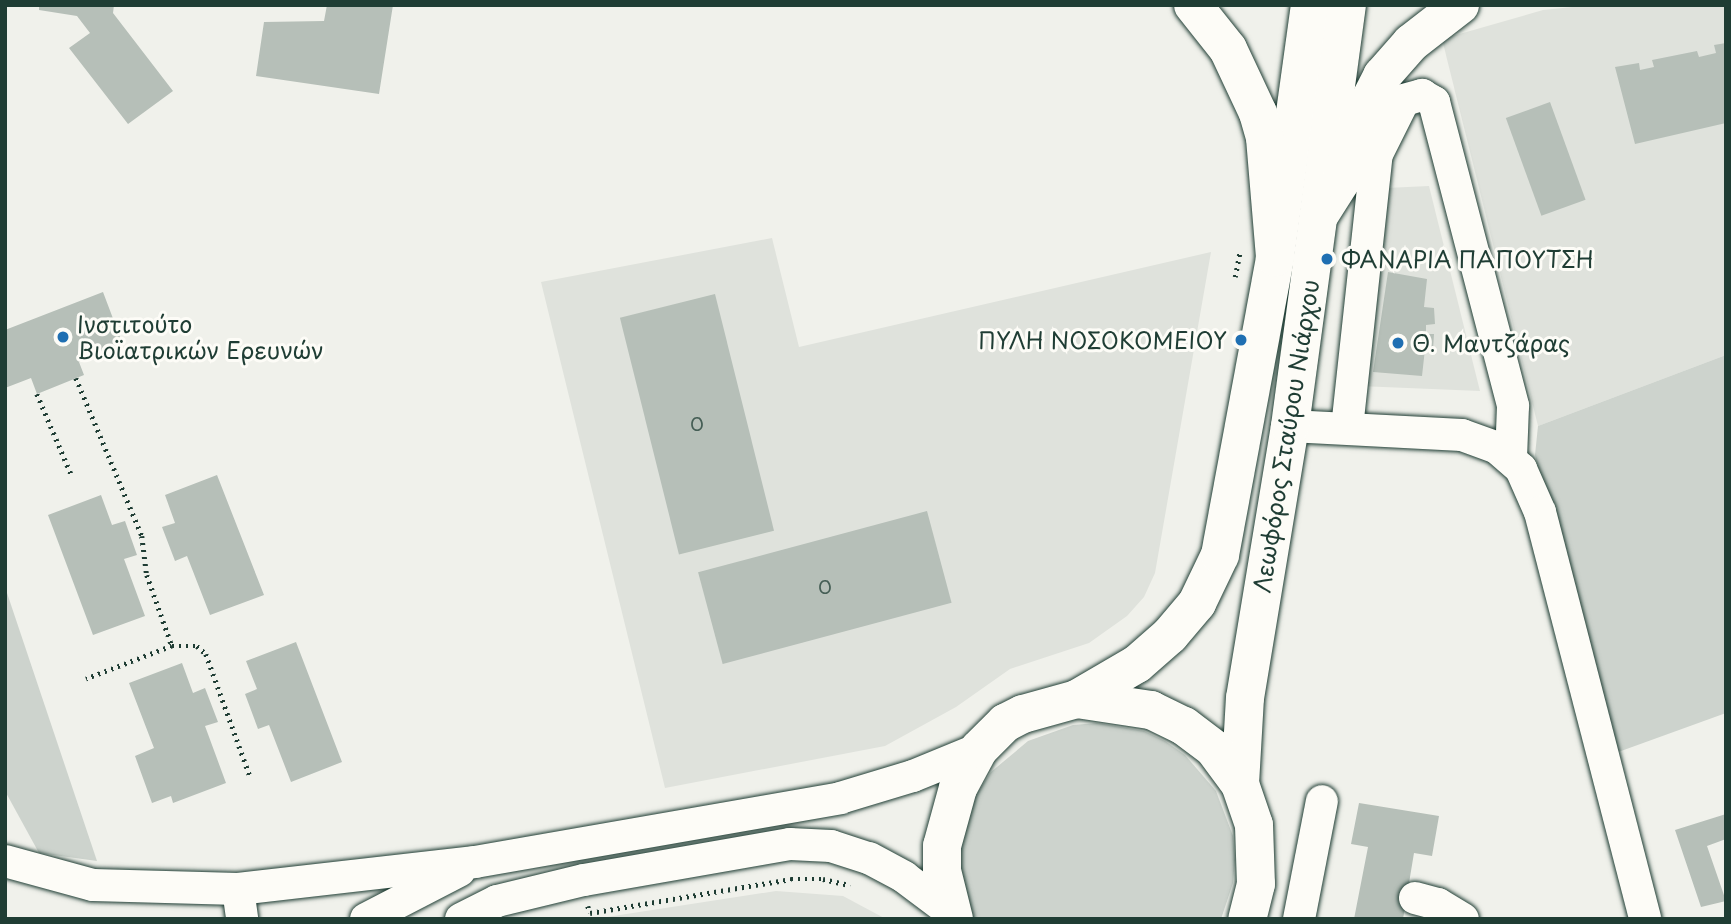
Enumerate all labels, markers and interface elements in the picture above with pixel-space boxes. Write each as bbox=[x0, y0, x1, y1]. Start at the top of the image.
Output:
place label: ΦΑΝΑΡΙΑ ΠΑΠΟΥΤΣΗ bbox=[1341, 245, 1595, 273]
marker: ΦΑΝΑΡΙΑ ΠΑΠΟΥΤΣΗ bbox=[1319, 251, 1335, 267]
street label: Λεωφόρος Σταύρου Νιάρχου bbox=[1248, 278, 1324, 594]
place label: Ινστιτούτο Βιοϊατρικών Ερευνών bbox=[77, 310, 323, 364]
place label: ΠΥΛΗ ΝΟΣΟΚΟΜΕΙΟΥ bbox=[979, 326, 1227, 354]
marker: Ινστιτούτο Βιοϊατρικών Ερευνών bbox=[55, 329, 71, 345]
place label: Θ. Μαντζάρας bbox=[1412, 329, 1570, 357]
marker: ΠΥΛΗ ΝΟΣΟΚΟΜΕΙΟΥ bbox=[1233, 332, 1249, 348]
marker: Θ. Μαντζάρας bbox=[1390, 335, 1406, 351]
house number: 0 bbox=[690, 413, 704, 435]
house number: 0 bbox=[818, 576, 832, 598]

